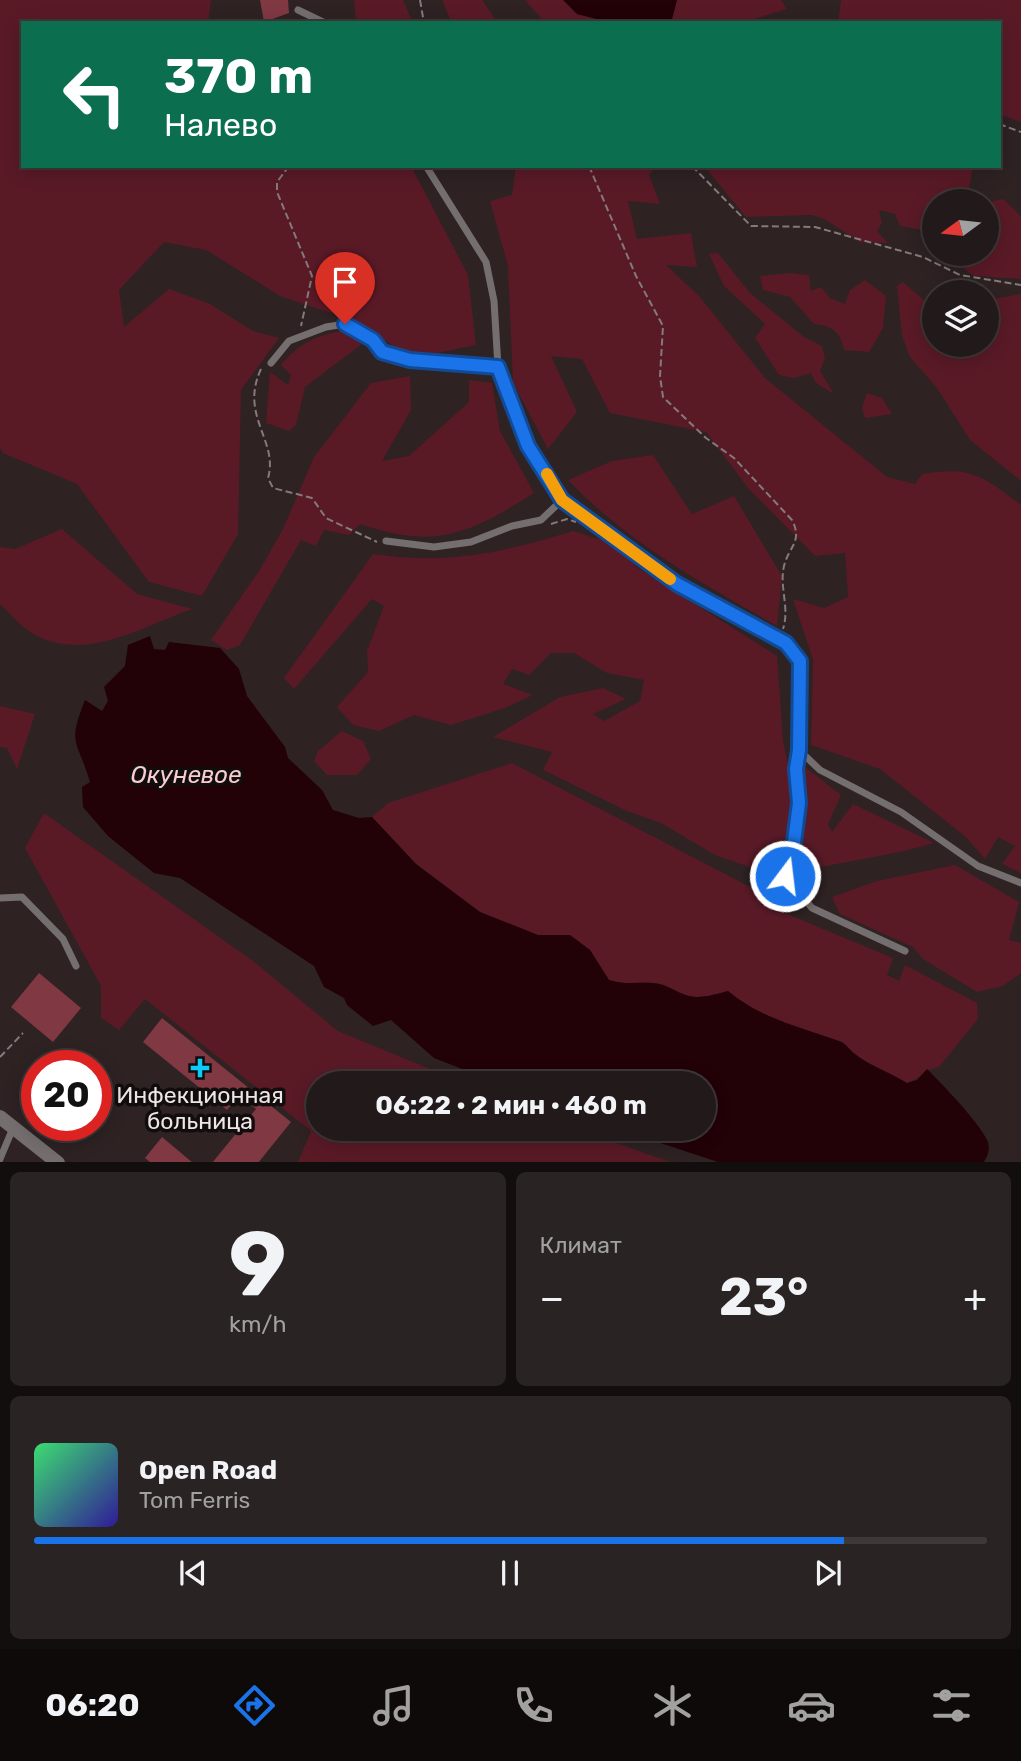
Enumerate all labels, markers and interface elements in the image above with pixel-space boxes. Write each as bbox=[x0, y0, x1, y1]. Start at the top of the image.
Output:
text: 370 m bbox=[164, 47, 313, 105]
icon: left bbox=[49, 49, 140, 140]
text: Налево bbox=[164, 106, 277, 144]
north arrow bbox=[922, 189, 999, 266]
map controls bbox=[922, 189, 999, 357]
pin bbox=[315, 252, 375, 324]
icon: arrive bbox=[326, 263, 364, 301]
button: layers bbox=[922, 280, 999, 357]
water label: Окуневое bbox=[131, 761, 241, 789]
position arrow bbox=[748, 839, 822, 913]
speed limit sign: 20 bbox=[21, 1050, 112, 1141]
marker: Инфекционная больница bbox=[190, 1058, 210, 1078]
place label: Инфекционная больница bbox=[116, 1081, 284, 1135]
text: 06:22 · 2 мин · 460 m bbox=[375, 1090, 647, 1121]
text: 9 bbox=[229, 1210, 287, 1318]
text: Климат bbox=[540, 1231, 622, 1259]
text: 23° bbox=[719, 1266, 808, 1328]
text: − bbox=[540, 1275, 564, 1321]
text: + bbox=[963, 1275, 987, 1321]
text: km/h bbox=[229, 1310, 286, 1338]
text: Open Road bbox=[139, 1455, 277, 1486]
text: Tom Ferris bbox=[139, 1486, 250, 1514]
icon: previous bbox=[174, 1554, 212, 1592]
icon: pause bbox=[491, 1554, 529, 1592]
icon: next bbox=[809, 1554, 847, 1592]
icon: directions bbox=[230, 1681, 279, 1730]
icon: music bbox=[369, 1681, 418, 1730]
icon: phone bbox=[509, 1681, 558, 1730]
icon: climate bbox=[648, 1681, 697, 1730]
icon: car bbox=[787, 1681, 836, 1730]
icon: filters bbox=[927, 1681, 976, 1730]
text: 06:20 bbox=[45, 1686, 140, 1724]

